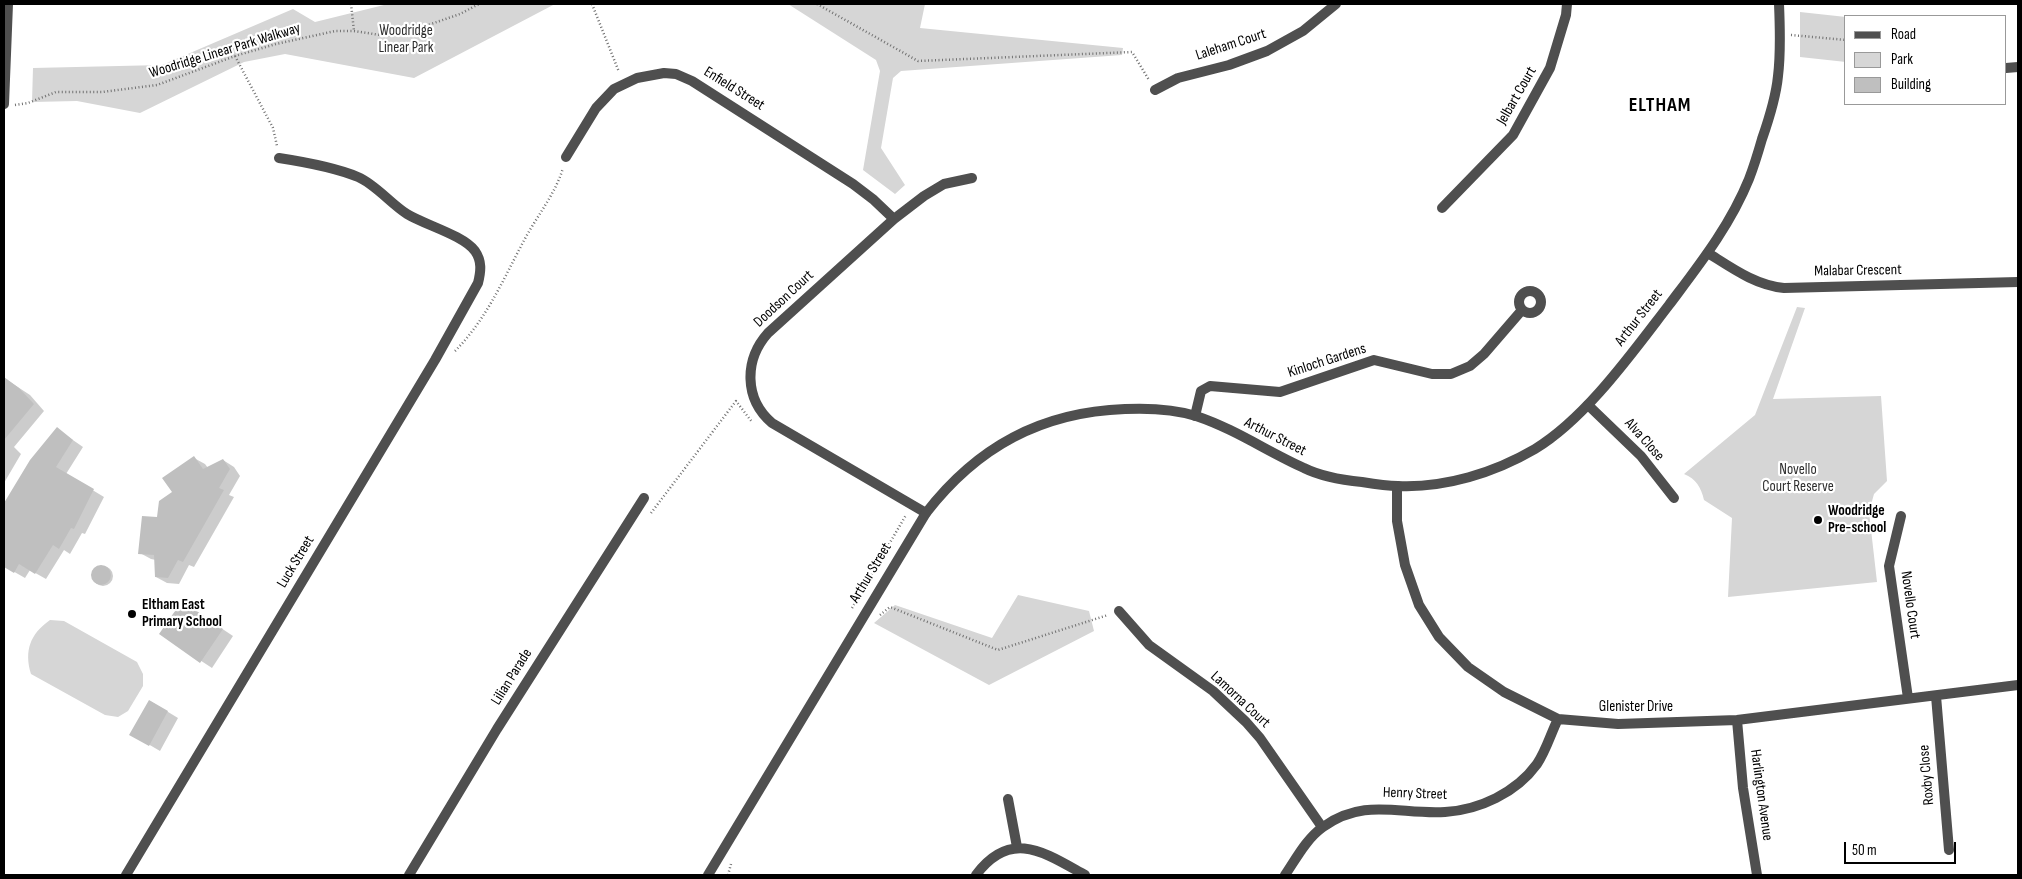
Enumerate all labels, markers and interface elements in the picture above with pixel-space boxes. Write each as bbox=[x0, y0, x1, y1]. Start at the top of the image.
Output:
legend bbox=[1844, 15, 2007, 105]
street label: Woodridge Linear Park Walkway bbox=[147, 19, 303, 83]
park label: Woodridge Linear Park bbox=[378, 22, 434, 57]
street label: Laleham Court bbox=[1193, 25, 1269, 65]
text: Road bbox=[1891, 25, 1916, 44]
text: Park bbox=[1891, 50, 1913, 69]
street label: Enfield Street bbox=[700, 63, 768, 115]
street label: Jelbart Court bbox=[1493, 64, 1541, 128]
text: Building bbox=[1891, 75, 1931, 94]
district label: ELTHAM bbox=[1628, 94, 1692, 118]
street label: Malabar Crescent bbox=[1814, 261, 1902, 281]
street label: Doodson Court bbox=[750, 267, 818, 331]
street label: Arthur Street bbox=[1611, 286, 1667, 350]
street label: Kinloch Gardens bbox=[1286, 340, 1368, 382]
street label: Arthur Street bbox=[1241, 414, 1309, 460]
street label: Alva Close bbox=[1620, 415, 1668, 465]
park label: Novello Court Reserve bbox=[1762, 461, 1834, 496]
place label: Woodridge Pre-school bbox=[1828, 502, 1886, 537]
marker: Woodridge Pre-school bbox=[1812, 514, 1824, 526]
street label: Luck Street bbox=[273, 533, 319, 591]
street label: Arthur Street bbox=[846, 540, 896, 606]
street label: Novello Court bbox=[1896, 570, 1924, 640]
place label: Eltham East Primary School bbox=[142, 596, 222, 631]
marker: Eltham East Primary School bbox=[126, 608, 138, 620]
street label: Lilian Parade bbox=[488, 646, 536, 708]
street label: Lamorna Court bbox=[1207, 668, 1273, 732]
street label: Glenister Drive bbox=[1599, 698, 1673, 716]
street label: Roxby Close bbox=[1915, 744, 1939, 806]
street label: Harlington Avenue bbox=[1746, 748, 1776, 842]
street label: Henry Street bbox=[1383, 784, 1447, 804]
scale bar bbox=[1847, 832, 1960, 864]
text: 50 m bbox=[1852, 841, 1877, 860]

